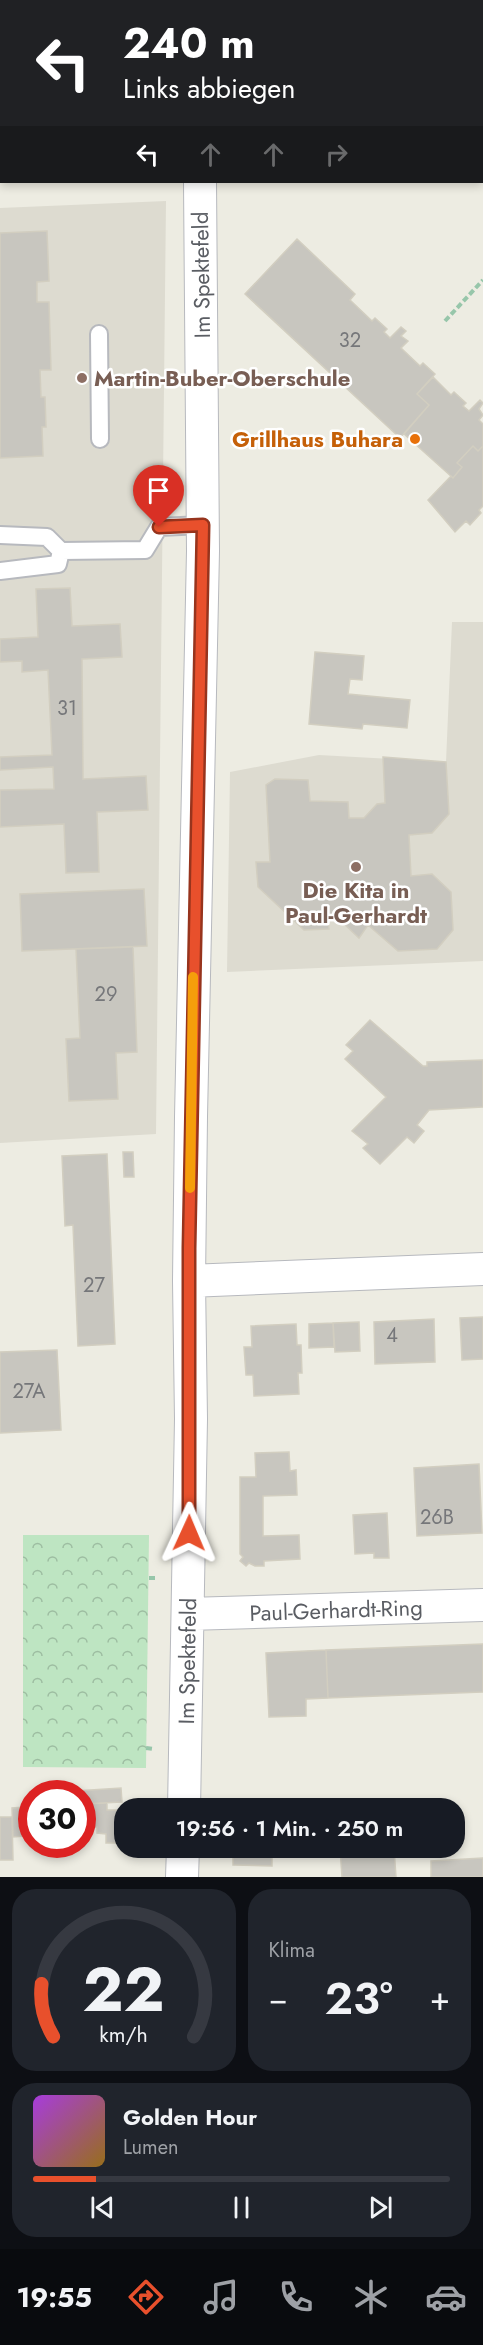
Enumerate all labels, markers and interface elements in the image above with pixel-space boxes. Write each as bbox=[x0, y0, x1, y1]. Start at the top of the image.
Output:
text: 240 m bbox=[123, 13, 255, 74]
icon: left bbox=[24, 24, 102, 102]
text: Links abbiegen bbox=[123, 69, 295, 108]
icon: left bbox=[131, 138, 164, 171]
icon: ahead bbox=[194, 138, 227, 171]
icon: ahead bbox=[257, 138, 290, 171]
icon: right bbox=[320, 138, 353, 171]
street label: Im Spektefeld bbox=[184, 211, 218, 339]
house number: 32 bbox=[339, 326, 361, 355]
place label: Martin-Buber-Oberschule bbox=[94, 362, 350, 394]
marker: Martin-Buber-Oberschule bbox=[75, 371, 89, 385]
place label: Grillhaus Buhara bbox=[232, 423, 403, 455]
marker: Grillhaus Buhara bbox=[408, 432, 422, 446]
pin bbox=[133, 465, 184, 527]
icon: arrive bbox=[142, 474, 175, 507]
house number: 31 bbox=[57, 694, 77, 723]
marker: Die Kita in Paul-Gerhardt bbox=[349, 860, 363, 874]
place label: Die Kita in Paul-Gerhardt bbox=[285, 874, 427, 931]
house number: 29 bbox=[95, 980, 117, 1009]
house number: 27 bbox=[83, 1271, 105, 1300]
house number: 4 bbox=[386, 1321, 398, 1350]
house number: 27A bbox=[12, 1377, 46, 1406]
position arrow bbox=[157, 1501, 221, 1565]
house number: 26B bbox=[420, 1503, 454, 1532]
street label: Paul-Gerhardt-Ring bbox=[249, 1591, 423, 1629]
street label: Im Spektefeld bbox=[170, 1597, 204, 1725]
speed limit sign: 30 bbox=[18, 1780, 96, 1858]
text: 19:56 · 1 Min. · 250 m bbox=[176, 1812, 403, 1844]
text: Klima bbox=[269, 1936, 315, 1965]
text: 22 bbox=[83, 1944, 165, 2034]
text: 23° bbox=[325, 1966, 393, 2031]
text: − bbox=[269, 1975, 288, 2022]
text: + bbox=[430, 1975, 450, 2022]
text: km/h bbox=[100, 2019, 148, 2050]
text: Golden Hour bbox=[123, 2101, 257, 2133]
text: Lumen bbox=[123, 2133, 179, 2162]
icon: previous bbox=[86, 2191, 119, 2224]
icon: pause bbox=[225, 2191, 258, 2224]
icon: next bbox=[364, 2191, 397, 2224]
icon: directions bbox=[125, 2276, 167, 2318]
icon: music bbox=[200, 2276, 242, 2318]
icon: phone bbox=[275, 2276, 317, 2318]
icon: climate bbox=[350, 2276, 392, 2318]
icon: car bbox=[425, 2276, 467, 2318]
text: 19:55 bbox=[16, 2278, 92, 2317]

